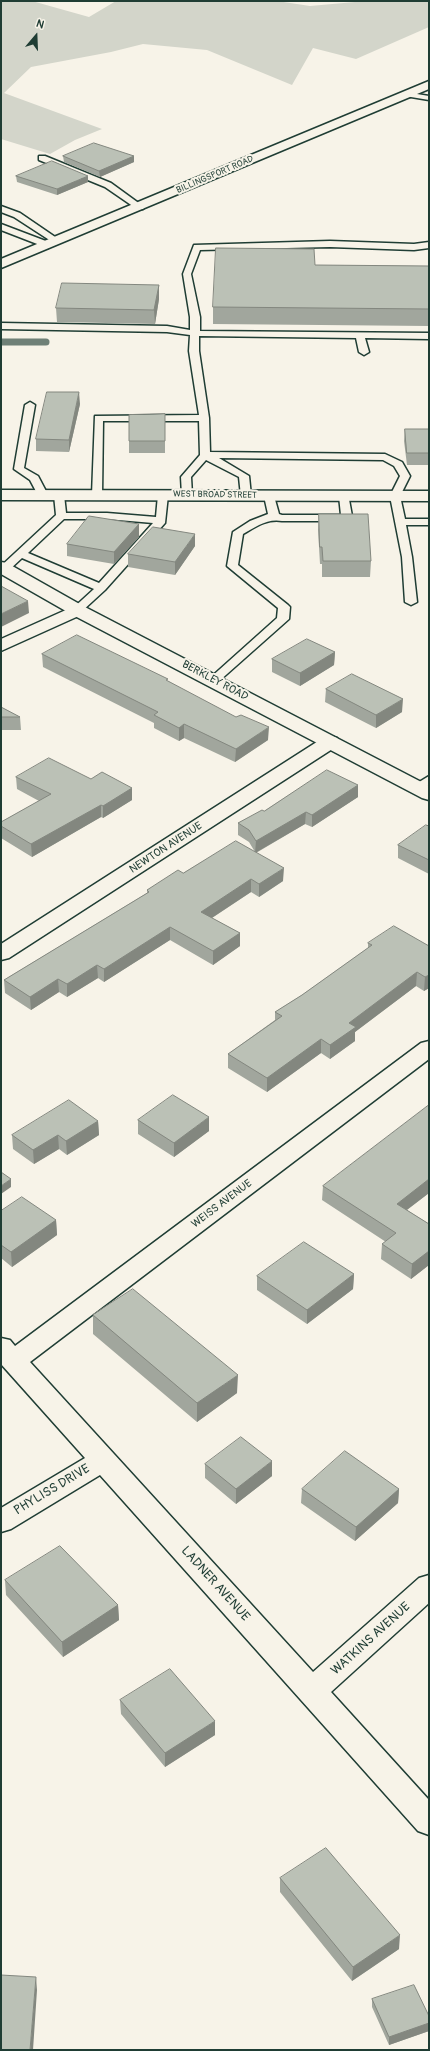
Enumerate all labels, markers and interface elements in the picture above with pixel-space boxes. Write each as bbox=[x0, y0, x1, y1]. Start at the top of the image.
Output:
north arrow bbox=[16, 16, 56, 56]
text: N bbox=[34, 17, 46, 32]
street label: BILLINGSPORT ROAD bbox=[175, 154, 255, 196]
street label: WEST BROAD STREET bbox=[173, 489, 257, 501]
street label: BERKLEY ROAD bbox=[180, 658, 250, 704]
street label: NEWTON AVENUE bbox=[127, 820, 205, 876]
street label: WEISS AVENUE bbox=[189, 1177, 255, 1231]
street label: PHYLISS DRIVE bbox=[11, 1461, 93, 1519]
street label: LADNER AVENUE bbox=[177, 1543, 253, 1625]
street label: WATKINS AVENUE bbox=[328, 1599, 414, 1679]

